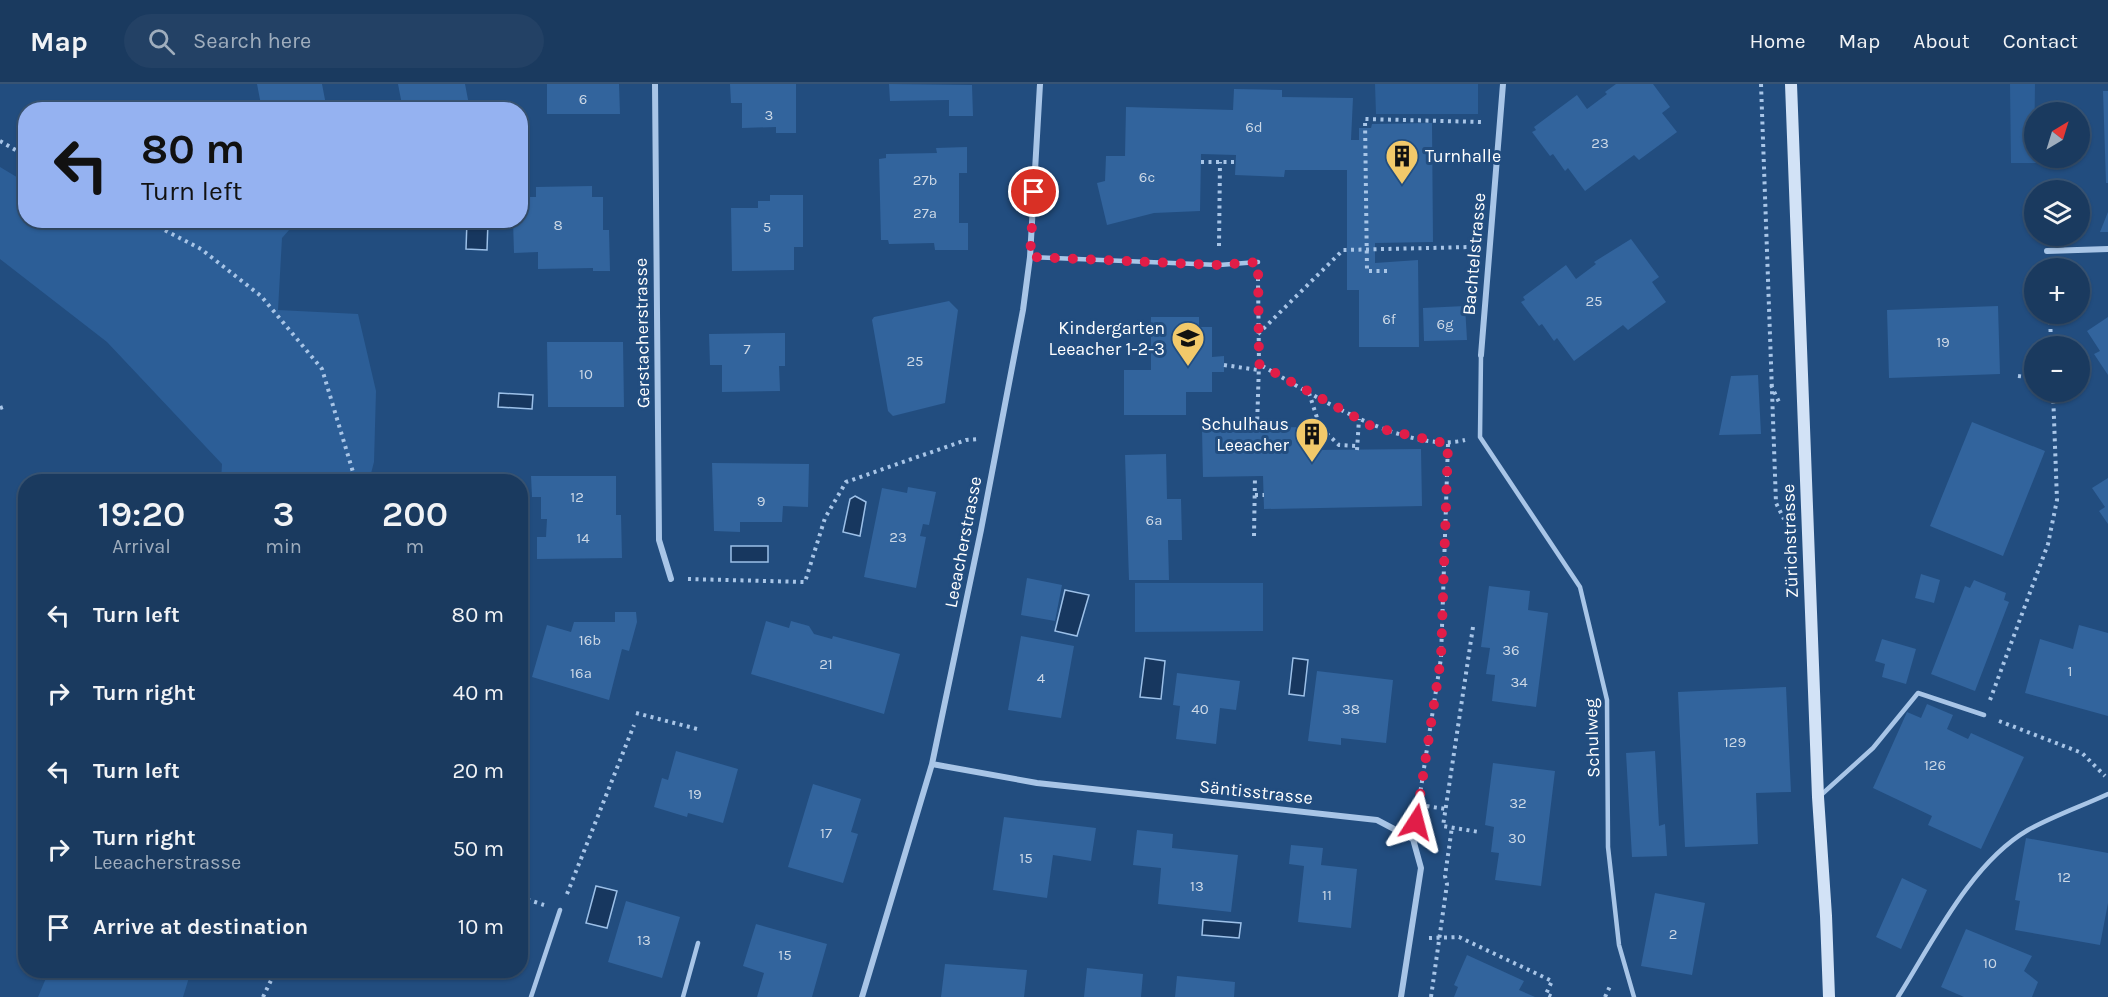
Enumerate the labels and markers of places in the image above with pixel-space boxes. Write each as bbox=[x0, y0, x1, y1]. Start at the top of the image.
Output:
building icon: Turnhalle bbox=[1384, 138, 1420, 185]
place label: Turnhalle bbox=[1425, 145, 1501, 167]
pin bbox=[1008, 166, 1059, 217]
place label: Kindergarten Leeacher 1-2-3 bbox=[1048, 317, 1165, 360]
school or university icon: Kindergarten Leeacher 1-2-3 bbox=[1170, 320, 1206, 367]
place label: Schulhaus Leeacher bbox=[1201, 413, 1289, 456]
building icon: Schulhaus Leeacher bbox=[1294, 416, 1330, 463]

